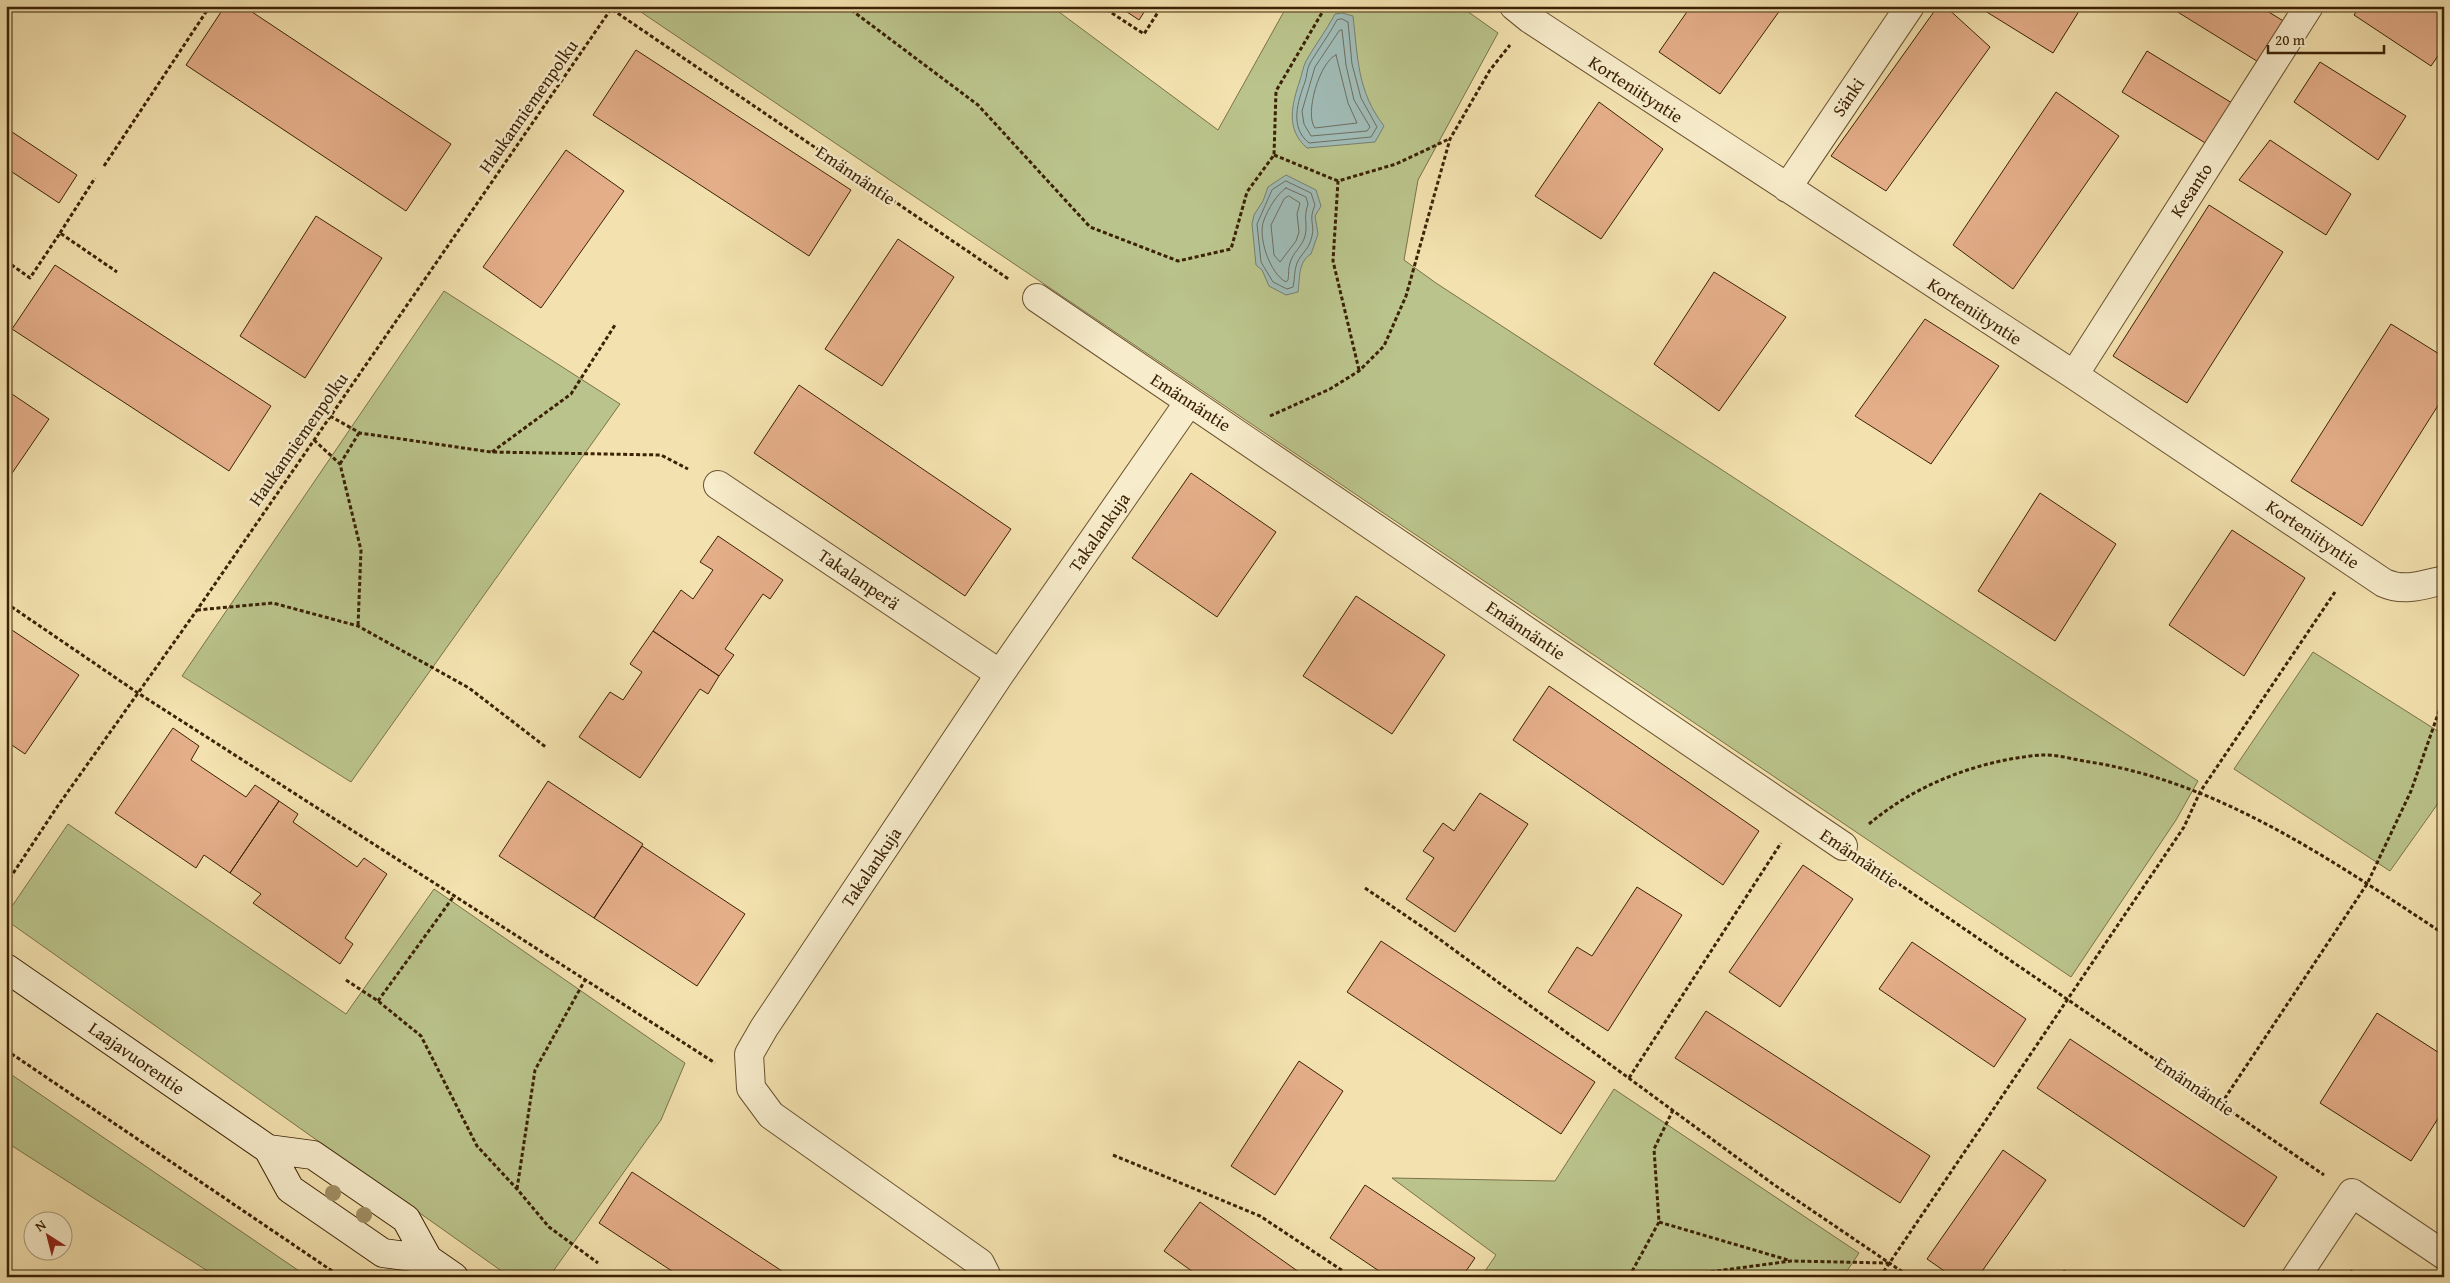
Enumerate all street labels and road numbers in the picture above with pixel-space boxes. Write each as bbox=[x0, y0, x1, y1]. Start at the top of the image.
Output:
street label: Haukanniemenpolku bbox=[472, 33, 584, 178]
street label: Korteniityntie bbox=[1584, 48, 1688, 130]
street label: Sänki bbox=[1825, 72, 1871, 122]
street label: Emännäntie bbox=[811, 138, 901, 212]
street label: Kesanto bbox=[2163, 157, 2219, 223]
street label: Korteniityntie bbox=[1923, 270, 2027, 352]
street label: Haukanniemenpolku bbox=[242, 366, 354, 511]
street label: Emännäntie bbox=[1145, 366, 1237, 438]
street label: Takalankuja bbox=[1062, 486, 1137, 577]
street label: Korteniityntie bbox=[2261, 493, 2365, 575]
street label: Takalanperä bbox=[813, 542, 906, 617]
street label: Emännäntie bbox=[1481, 593, 1571, 667]
street label: Takalankuja bbox=[834, 821, 908, 912]
street label: Emännäntie bbox=[1815, 821, 1905, 895]
street label: Laajavuorentie bbox=[83, 1015, 191, 1101]
street label: Emännäntie bbox=[2150, 1049, 2240, 1123]

